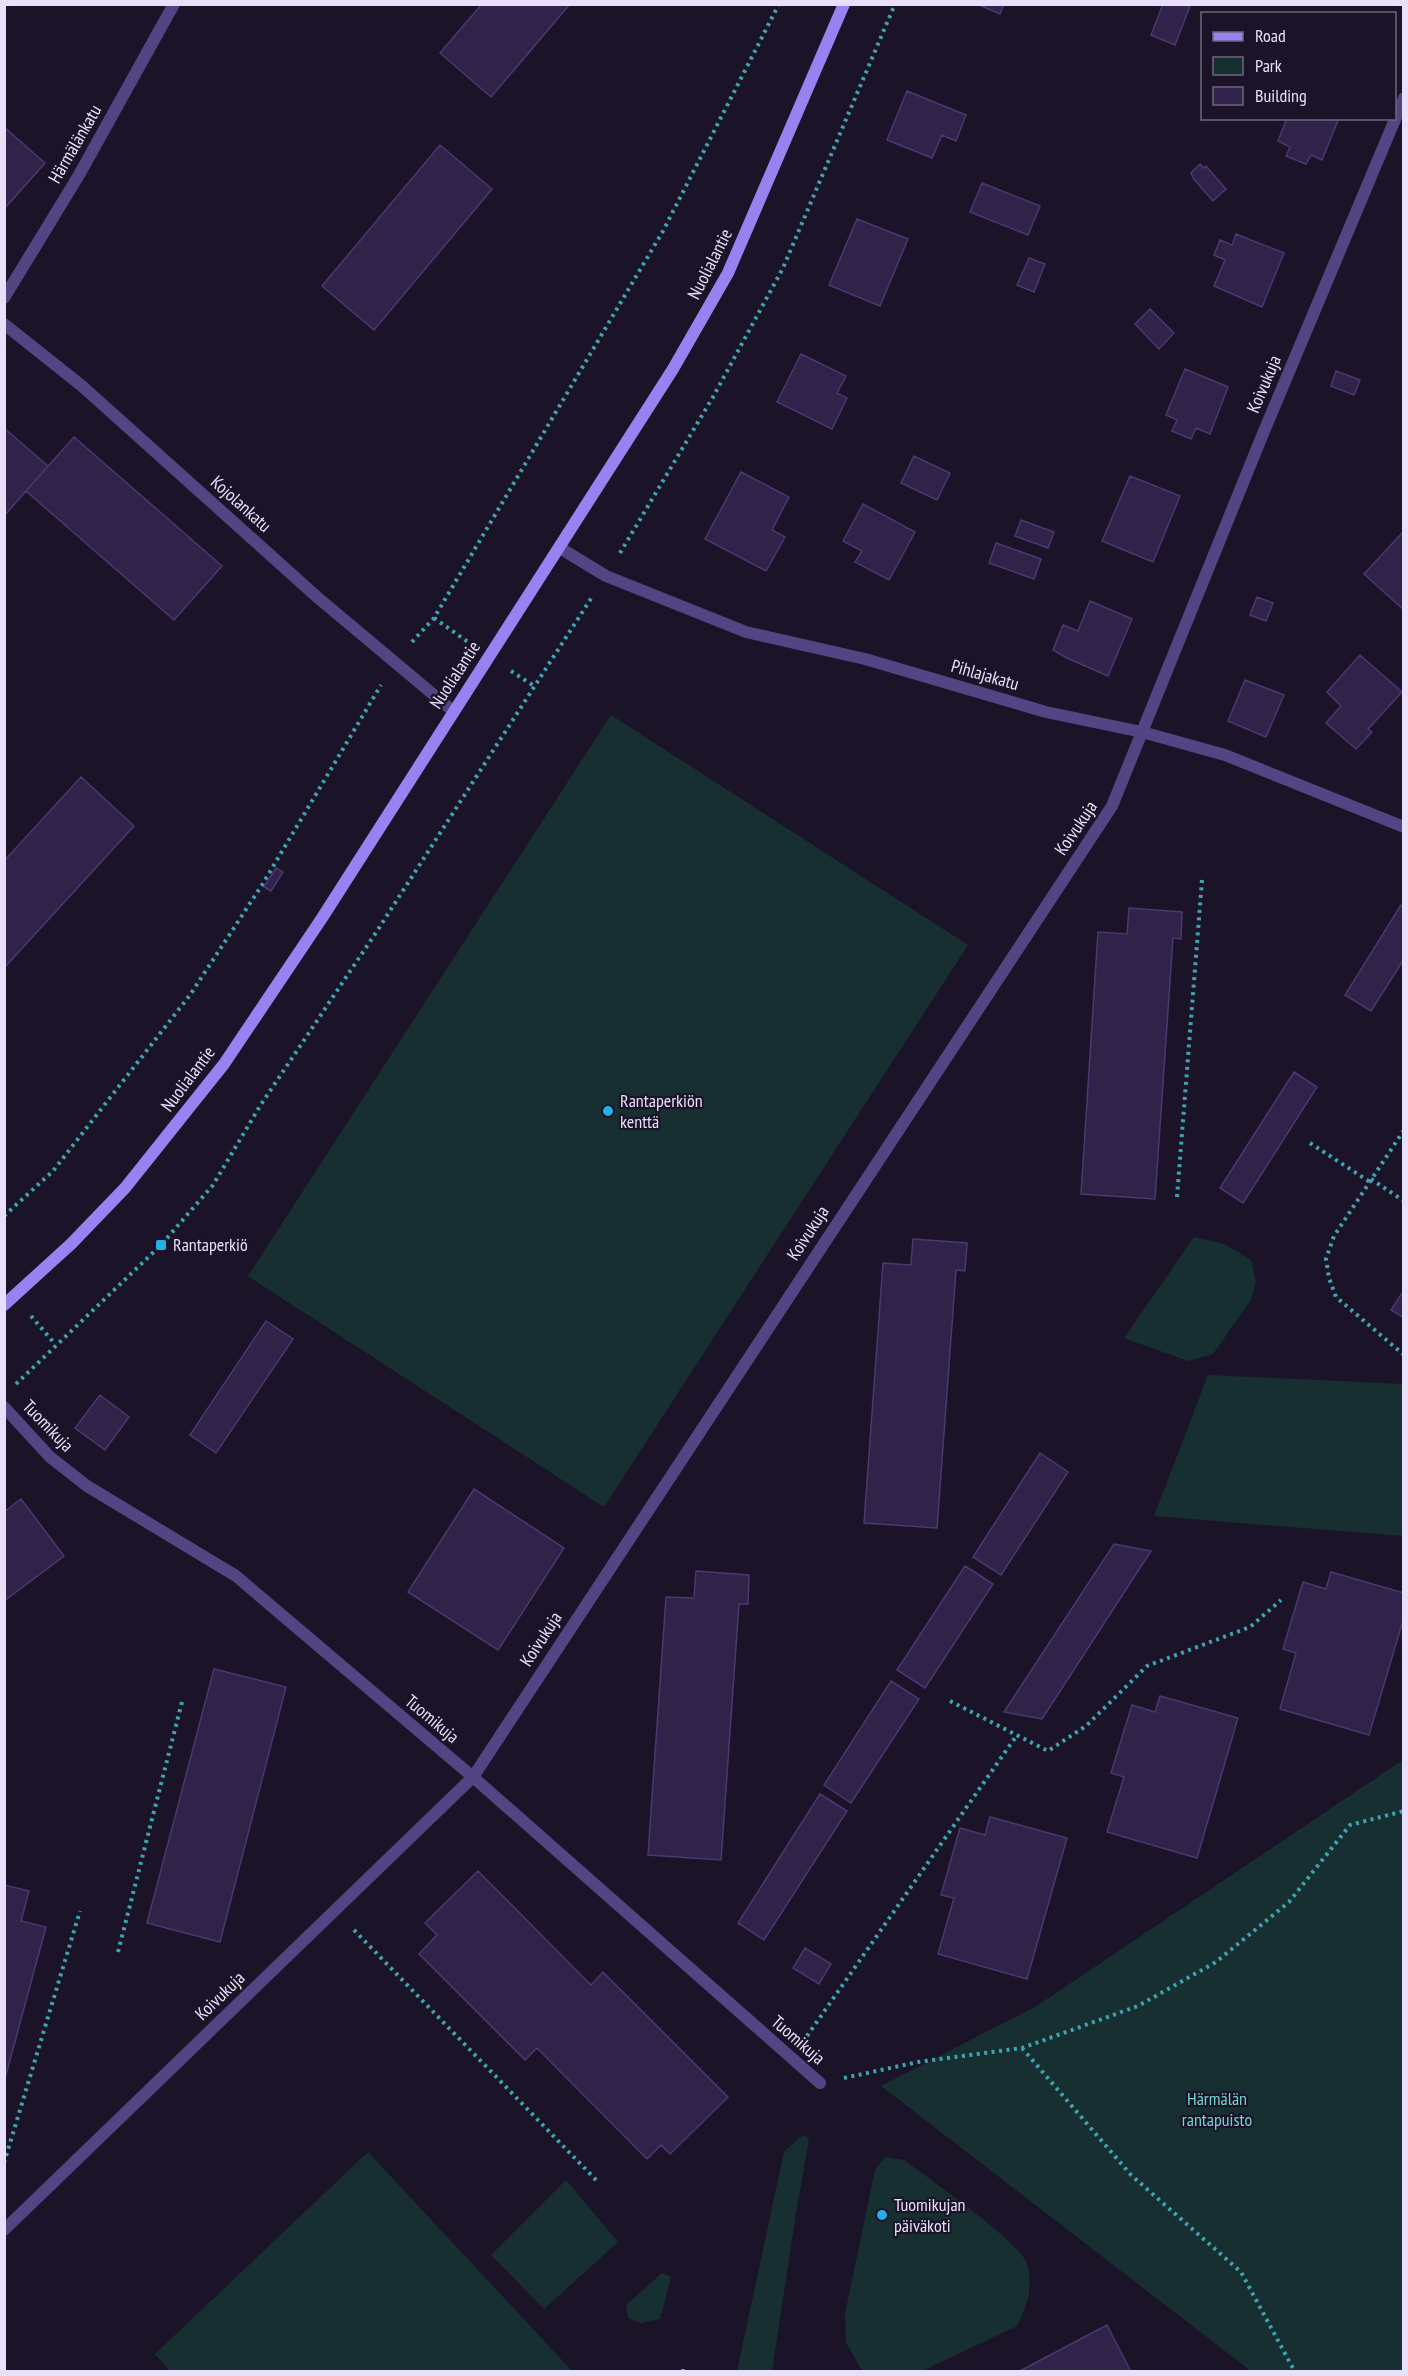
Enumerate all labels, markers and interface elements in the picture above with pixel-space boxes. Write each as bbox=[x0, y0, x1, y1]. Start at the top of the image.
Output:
legend bbox=[1201, 12, 1396, 120]
text: Road bbox=[1255, 24, 1286, 47]
text: Park bbox=[1255, 54, 1282, 77]
text: Building bbox=[1255, 84, 1307, 107]
street label: Härmälänkatu bbox=[43, 100, 106, 187]
street label: Nuolialantie bbox=[682, 225, 737, 303]
street label: Koivukuja bbox=[1241, 351, 1286, 416]
street label: Kojolankatu bbox=[206, 470, 276, 537]
street label: Nuolialantie bbox=[424, 637, 485, 713]
street label: Pihlajakatu bbox=[949, 654, 1022, 695]
street label: Koivukuja bbox=[1049, 796, 1102, 859]
street label: Nuolialantie bbox=[155, 1041, 220, 1116]
place label: Rantaperkiön kenttä bbox=[620, 1089, 703, 1133]
marker: Rantaperkiön kenttä bbox=[601, 1104, 615, 1118]
street label: Koivukuja bbox=[781, 1201, 834, 1264]
place label: Rantaperkiö bbox=[173, 1233, 248, 1256]
marker: Rantaperkiö bbox=[154, 1238, 168, 1252]
street label: Tuomikuja bbox=[18, 1395, 79, 1457]
street label: Koivukuja bbox=[514, 1607, 567, 1670]
street label: Tuomikuja bbox=[401, 1689, 464, 1748]
street label: Koivukuja bbox=[190, 1966, 249, 2025]
street label: Tuomikuja bbox=[767, 2010, 830, 2069]
park label: Härmälän rantapuisto bbox=[1182, 2087, 1252, 2131]
place label: Tuomikujan päiväkoti bbox=[894, 2193, 966, 2237]
marker: Tuomikujan päiväkoti bbox=[875, 2208, 889, 2222]

